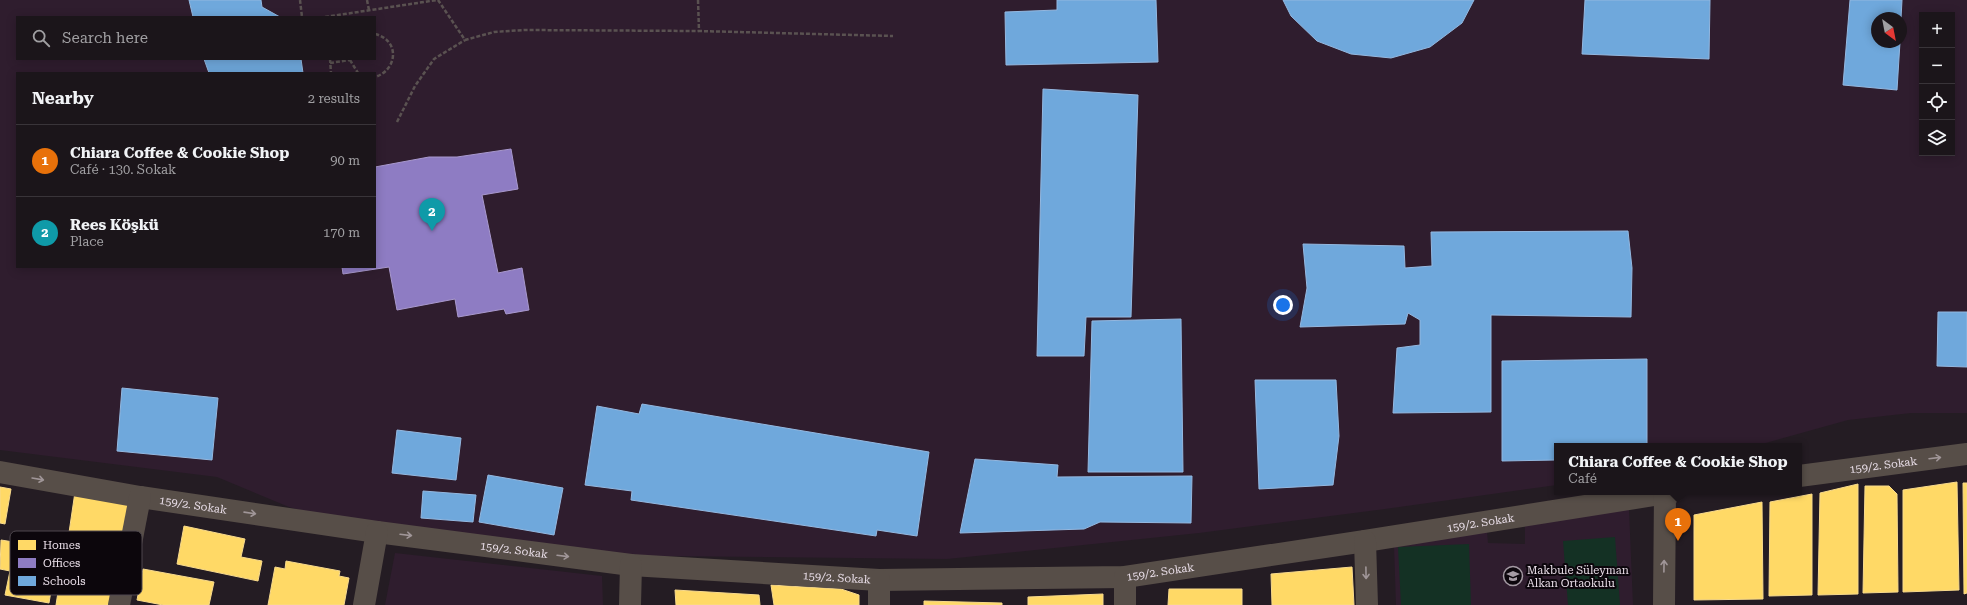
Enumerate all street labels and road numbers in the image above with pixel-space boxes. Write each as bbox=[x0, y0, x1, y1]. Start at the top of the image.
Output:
street label: 159/2. Sokak bbox=[1849, 454, 1918, 476]
street label: 159/2. Sokak bbox=[158, 493, 228, 516]
street label: 159/2. Sokak bbox=[1446, 511, 1515, 534]
street label: 159/2. Sokak bbox=[479, 539, 549, 561]
street label: 159/2. Sokak bbox=[1125, 560, 1195, 583]
street label: 159/2. Sokak bbox=[802, 569, 871, 586]

